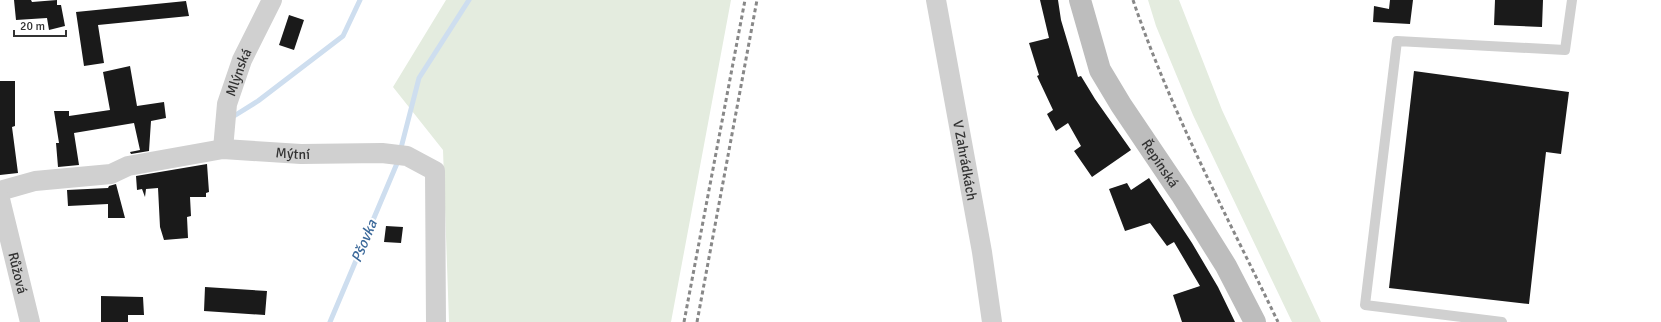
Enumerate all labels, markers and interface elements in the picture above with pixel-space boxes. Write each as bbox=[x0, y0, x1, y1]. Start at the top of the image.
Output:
scale bar bbox=[14, 12, 66, 38]
text: 20 m bbox=[20, 19, 45, 34]
street label: Mlýnská bbox=[222, 45, 255, 98]
street label: V Zahrádkách bbox=[950, 119, 981, 202]
street label: Řepínská bbox=[1138, 136, 1183, 191]
street label: Mýtní bbox=[275, 144, 310, 163]
water label: Pšovka bbox=[347, 217, 381, 265]
street label: Růžová bbox=[5, 250, 31, 295]

